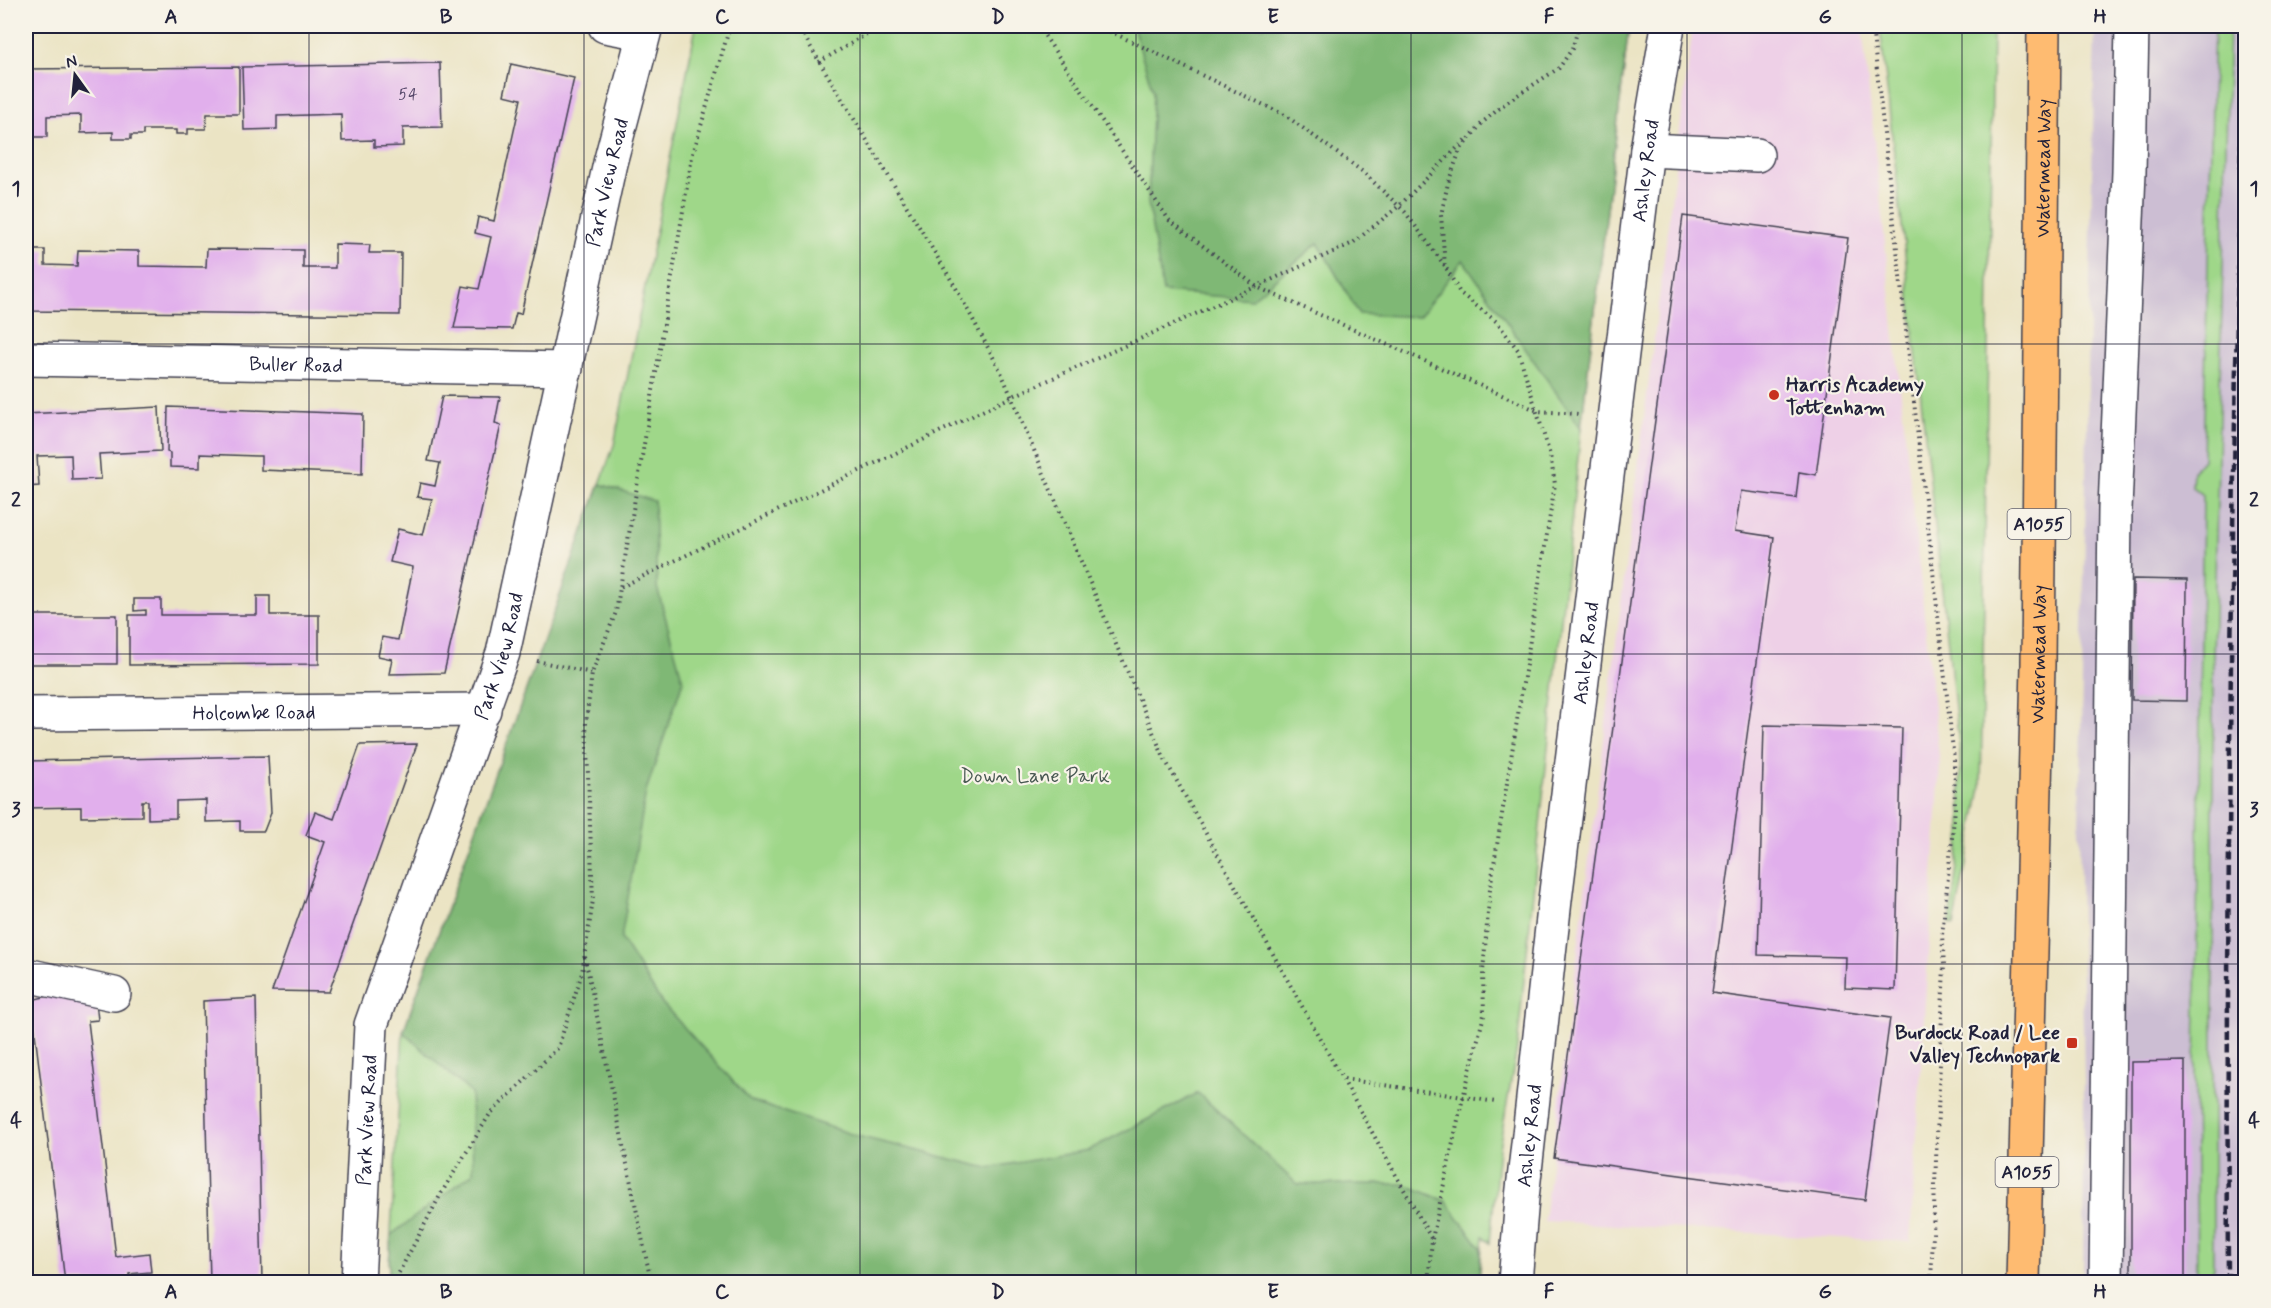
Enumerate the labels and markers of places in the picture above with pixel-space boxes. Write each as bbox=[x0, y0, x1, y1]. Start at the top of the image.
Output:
place label: Harris Academy Tottenham bbox=[1786, 372, 1924, 422]
marker: Harris Academy Tottenham bbox=[1767, 388, 1781, 402]
place label: Burdock Road / Lee Valley Technopark bbox=[1895, 1020, 2060, 1070]
marker: Burdock Road / Lee Valley Technopark bbox=[2065, 1036, 2079, 1050]

